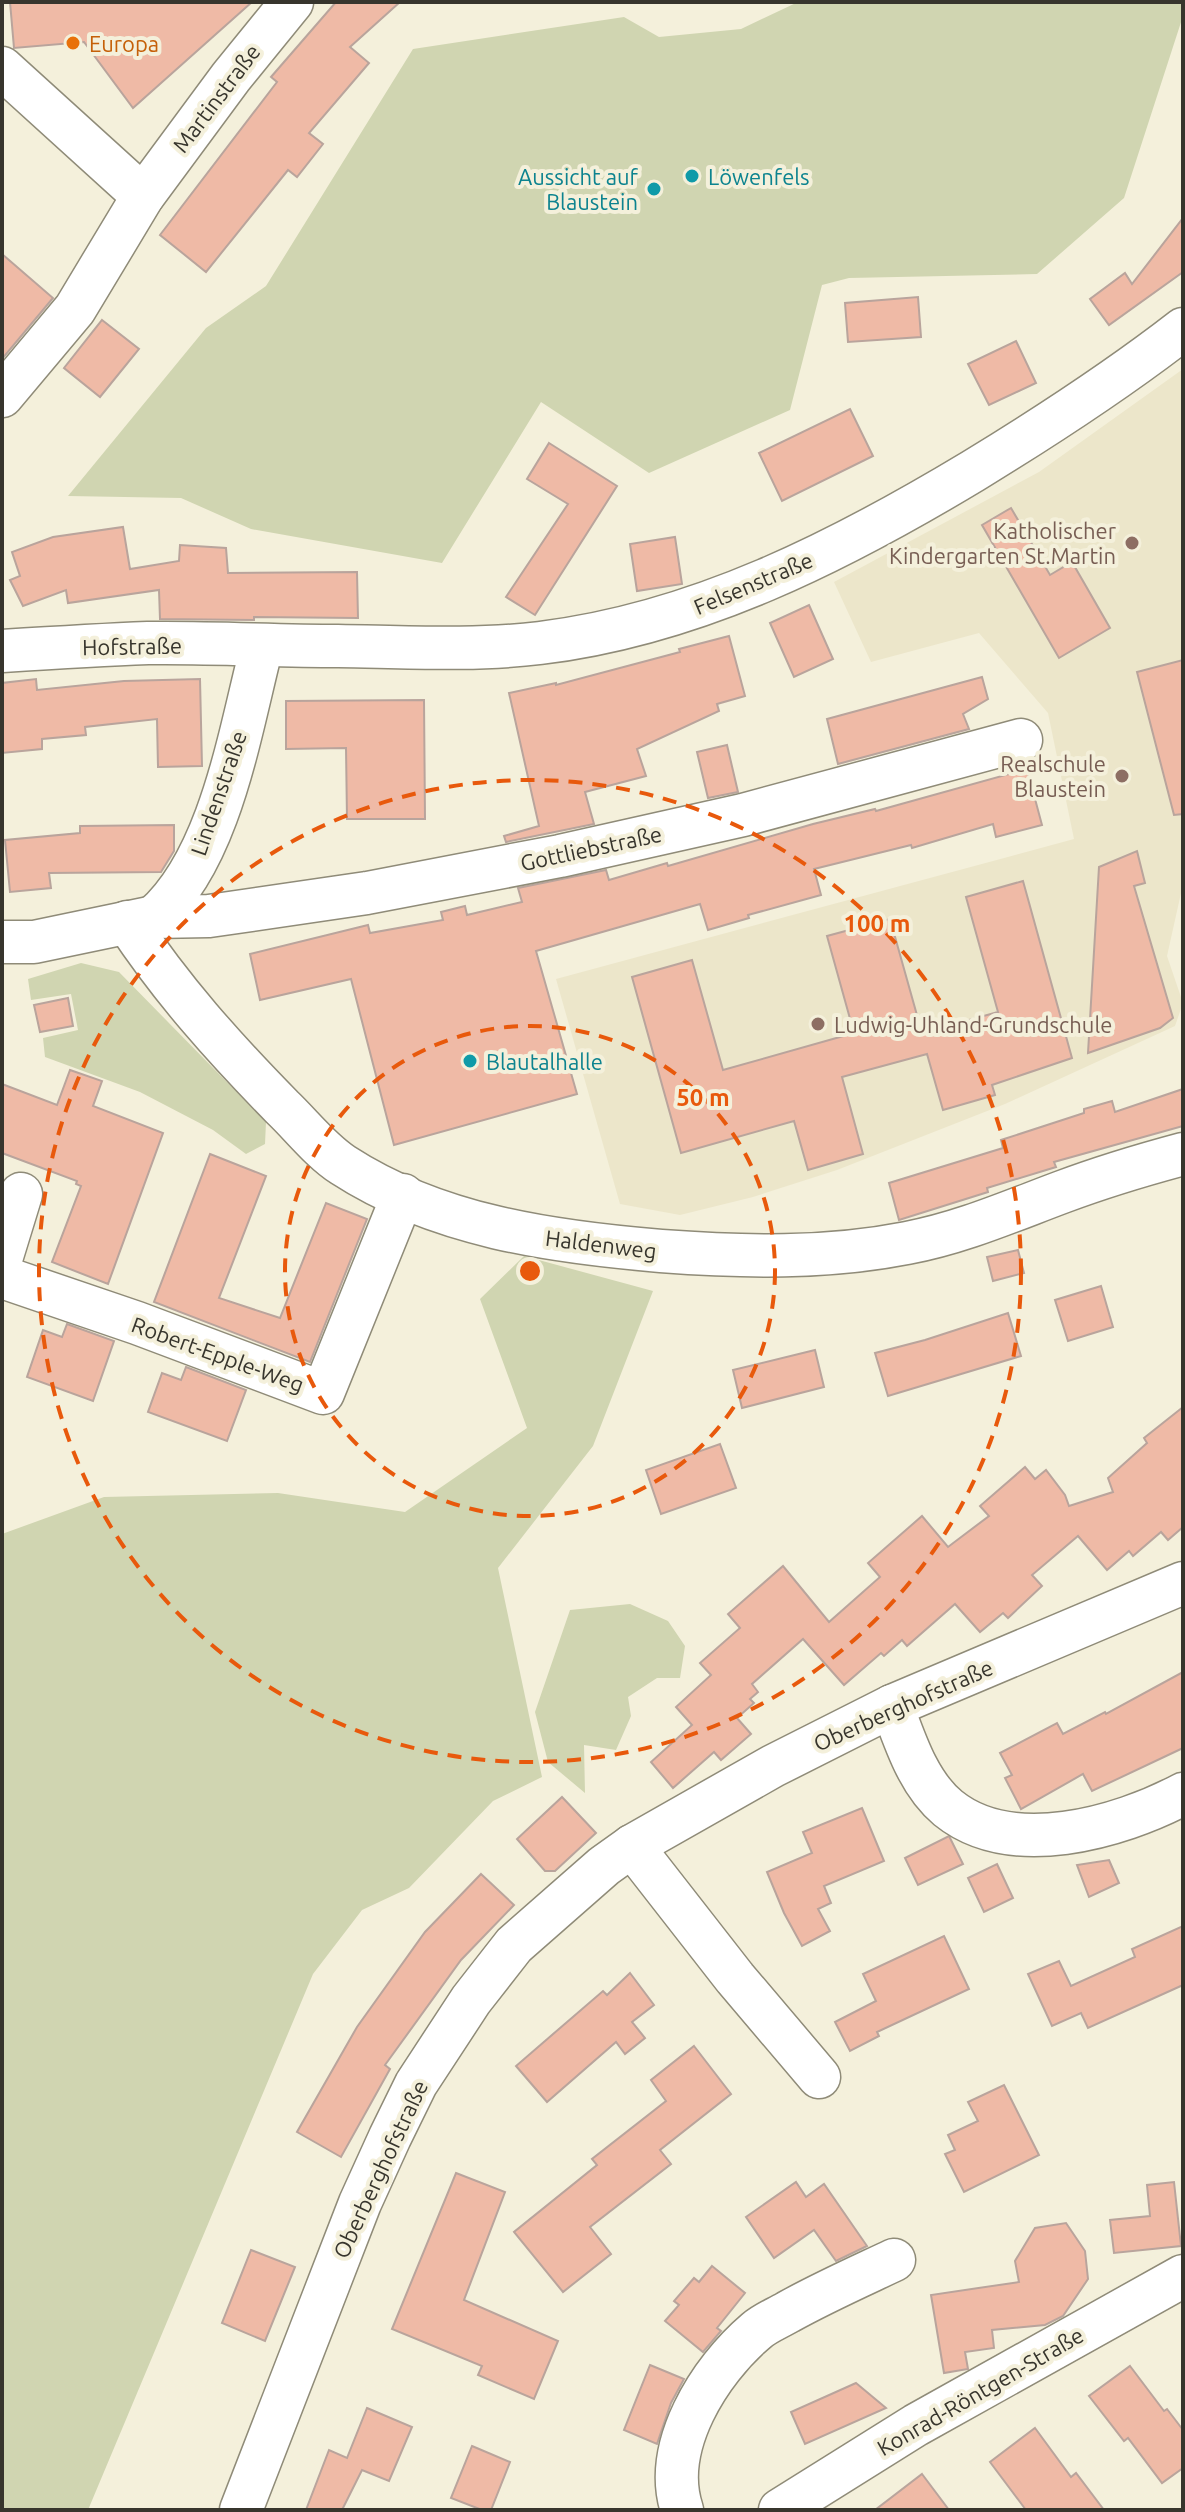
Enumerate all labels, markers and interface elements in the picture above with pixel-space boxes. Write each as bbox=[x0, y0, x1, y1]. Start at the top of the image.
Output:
place label: Europa bbox=[89, 31, 159, 56]
marker: Europa bbox=[64, 34, 82, 52]
street label: Martinstraße bbox=[167, 39, 265, 157]
place label: Aussicht auf Blaustein bbox=[518, 164, 639, 214]
place label: Löwenfels bbox=[708, 164, 810, 189]
marker: Löwenfels bbox=[683, 167, 701, 185]
marker: Aussicht auf Blaustein bbox=[645, 180, 663, 198]
place label: Katholischer Kindergarten St.Martin bbox=[889, 518, 1117, 568]
marker: Katholischer Kindergarten St.Martin bbox=[1123, 534, 1141, 552]
street label: Felsenstraße bbox=[690, 547, 816, 619]
street label: Hofstraße bbox=[82, 633, 182, 659]
street label: Lindenstraße bbox=[185, 728, 251, 858]
place label: Realschule Blaustein bbox=[1000, 751, 1106, 801]
marker: Realschule Blaustein bbox=[1113, 767, 1131, 785]
street label: Gottliebstraße bbox=[518, 821, 664, 875]
text: 100 m bbox=[844, 910, 910, 937]
place label: Ludwig-Uhland-Grundschule bbox=[834, 1012, 1112, 1037]
marker: Ludwig-Uhland-Grundschule bbox=[809, 1015, 827, 1033]
place label: Blautalhalle bbox=[486, 1049, 603, 1074]
marker: Blautalhalle bbox=[461, 1052, 479, 1070]
text: 50 m bbox=[676, 1084, 730, 1111]
street label: Haldenweg bbox=[544, 1225, 658, 1263]
centre of rings bbox=[516, 1257, 544, 1285]
street label: Robert-Epple-Weg bbox=[128, 1311, 308, 1397]
street label: Oberberghofstraße bbox=[810, 1654, 996, 1756]
street label: Oberberghofstraße bbox=[328, 2076, 432, 2262]
street label: Konrad-Röntgen-Straße bbox=[872, 2322, 1088, 2460]

